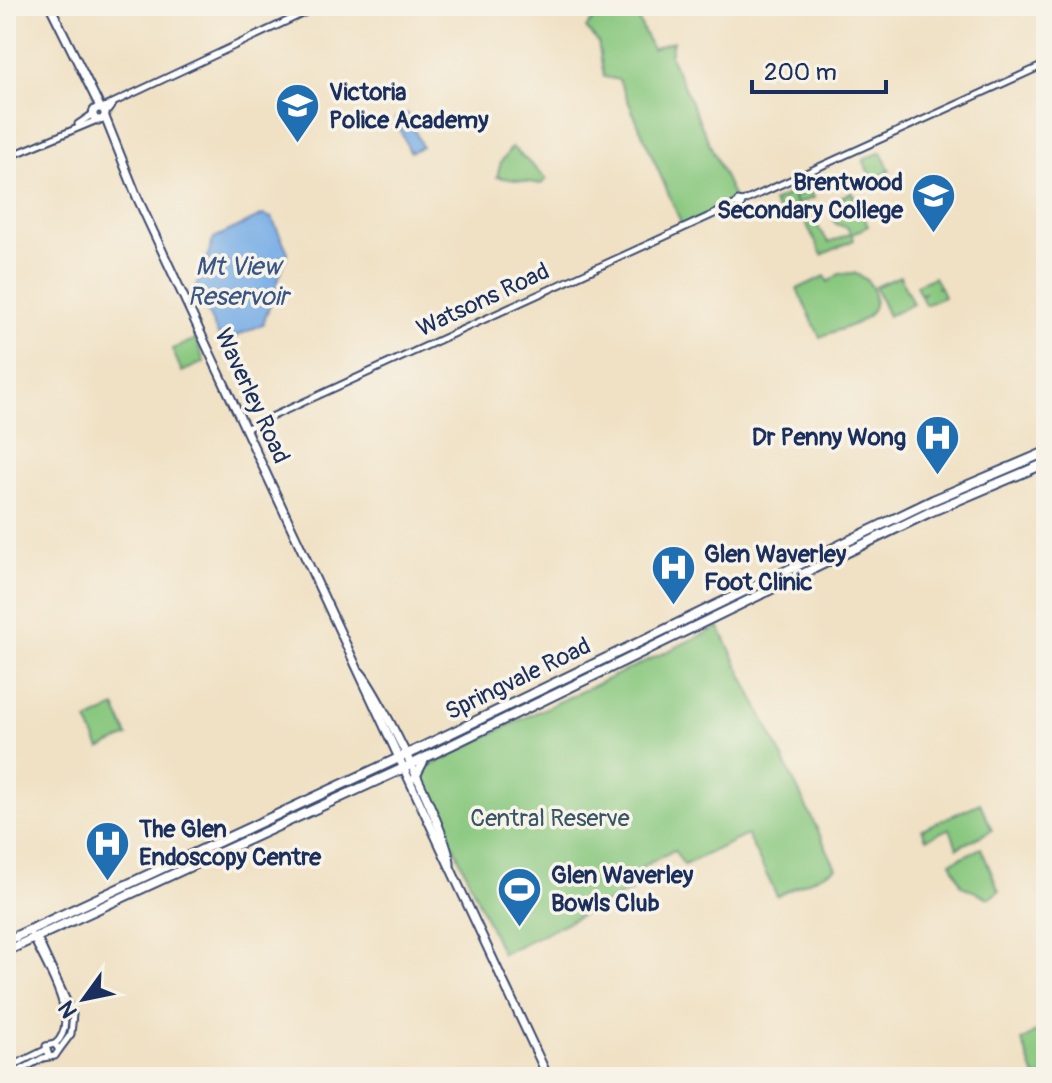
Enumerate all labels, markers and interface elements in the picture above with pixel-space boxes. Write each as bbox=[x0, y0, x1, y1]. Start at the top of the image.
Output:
scale bar bbox=[752, 44, 886, 94]
text: 200 m bbox=[764, 58, 837, 87]
place label: Victoria Police Academy bbox=[329, 78, 489, 135]
school or university icon: Victoria Police Academy bbox=[274, 82, 322, 145]
place label: Brentwood Secondary College bbox=[717, 168, 904, 225]
school or university icon: Brentwood Secondary College bbox=[910, 172, 958, 235]
water label: Mt View Reservoir bbox=[187, 251, 292, 313]
street label: Watsons Road bbox=[412, 257, 554, 343]
street label: Waverley Road bbox=[208, 324, 296, 468]
hospital icon: Dr Penny Wong bbox=[913, 413, 961, 476]
place label: Dr Penny Wong bbox=[752, 423, 906, 452]
place label: Glen Waverley Foot Clinic bbox=[704, 540, 847, 597]
hospital icon: Glen Waverley Foot Clinic bbox=[649, 544, 697, 607]
street label: Springvale Road bbox=[441, 631, 595, 727]
park label: Central Reserve bbox=[470, 804, 630, 833]
place label: The Glen Endoscopy Centre bbox=[138, 815, 322, 872]
hospital icon: The Glen Endoscopy Centre bbox=[84, 819, 132, 882]
place label: Glen Waverley Bowls Club bbox=[551, 861, 694, 918]
sports icon: Glen Waverley Bowls Club bbox=[496, 865, 544, 928]
north arrow bbox=[44, 959, 124, 1039]
text: N bbox=[52, 995, 84, 1023]

